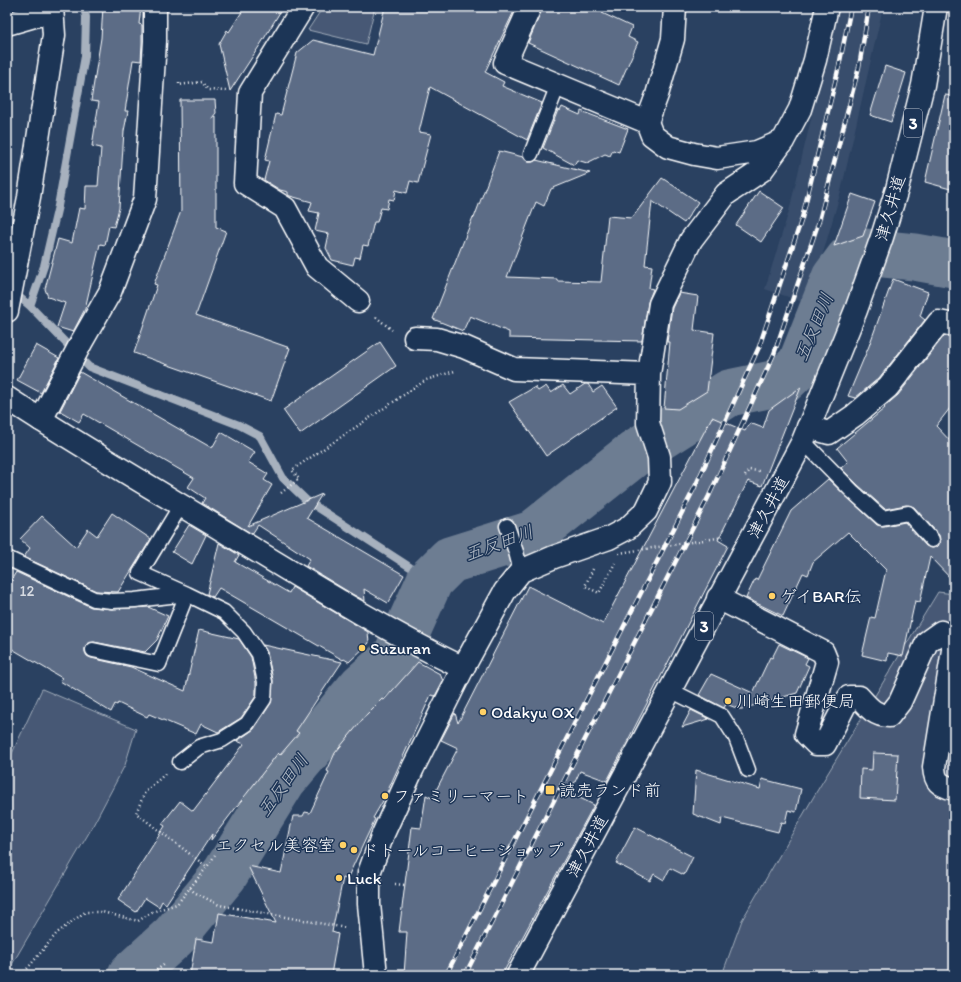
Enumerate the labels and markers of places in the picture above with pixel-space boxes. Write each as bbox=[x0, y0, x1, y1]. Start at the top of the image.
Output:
place label: ゲイBAR伝 bbox=[780, 586, 862, 606]
marker: ゲイBAR伝 bbox=[767, 591, 777, 601]
place label: Suzuran bbox=[370, 638, 431, 658]
marker: Suzuran bbox=[357, 643, 367, 653]
place label: 川崎生田郵便局 bbox=[736, 691, 855, 711]
marker: 川崎生田郵便局 bbox=[723, 696, 733, 706]
place label: Odakyu OX bbox=[491, 702, 574, 722]
marker: Odakyu OX bbox=[478, 707, 488, 717]
place label: 読売ランド前 bbox=[559, 780, 661, 800]
marker: 読売ランド前 bbox=[544, 784, 556, 796]
place label: ファミリーマート bbox=[393, 786, 529, 806]
marker: ファミリーマート bbox=[380, 791, 390, 801]
place label: エクセル美容室 bbox=[215, 835, 335, 855]
marker: エクセル美容室 bbox=[338, 840, 348, 850]
place label: ドトールコーヒーショップ bbox=[362, 840, 564, 860]
marker: ドトールコーヒーショップ bbox=[349, 845, 359, 855]
place label: Luck bbox=[347, 868, 382, 888]
marker: Luck bbox=[334, 873, 344, 883]

